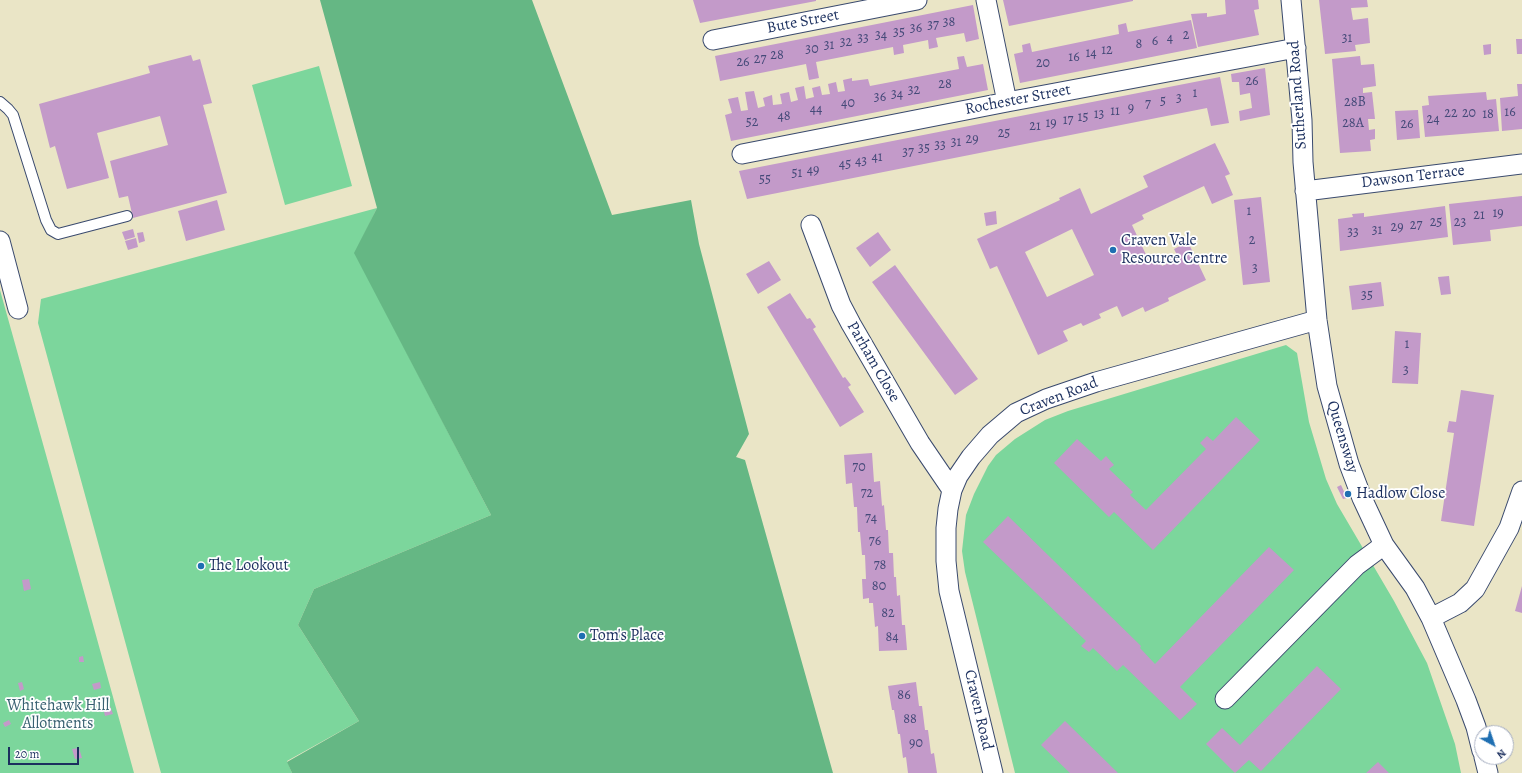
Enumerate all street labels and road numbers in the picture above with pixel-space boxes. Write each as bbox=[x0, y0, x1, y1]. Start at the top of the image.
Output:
street label: Bute Street bbox=[765, 6, 841, 38]
street label: Sutherland Road bbox=[1285, 40, 1311, 150]
street label: Rochester Street bbox=[964, 80, 1072, 120]
street label: Dawson Terrace bbox=[1360, 161, 1466, 193]
street label: Parham Close bbox=[842, 318, 904, 406]
street label: Craven Road bbox=[1017, 373, 1101, 421]
street label: Queensway bbox=[1322, 398, 1362, 476]
street label: Craven Road bbox=[959, 668, 997, 752]

